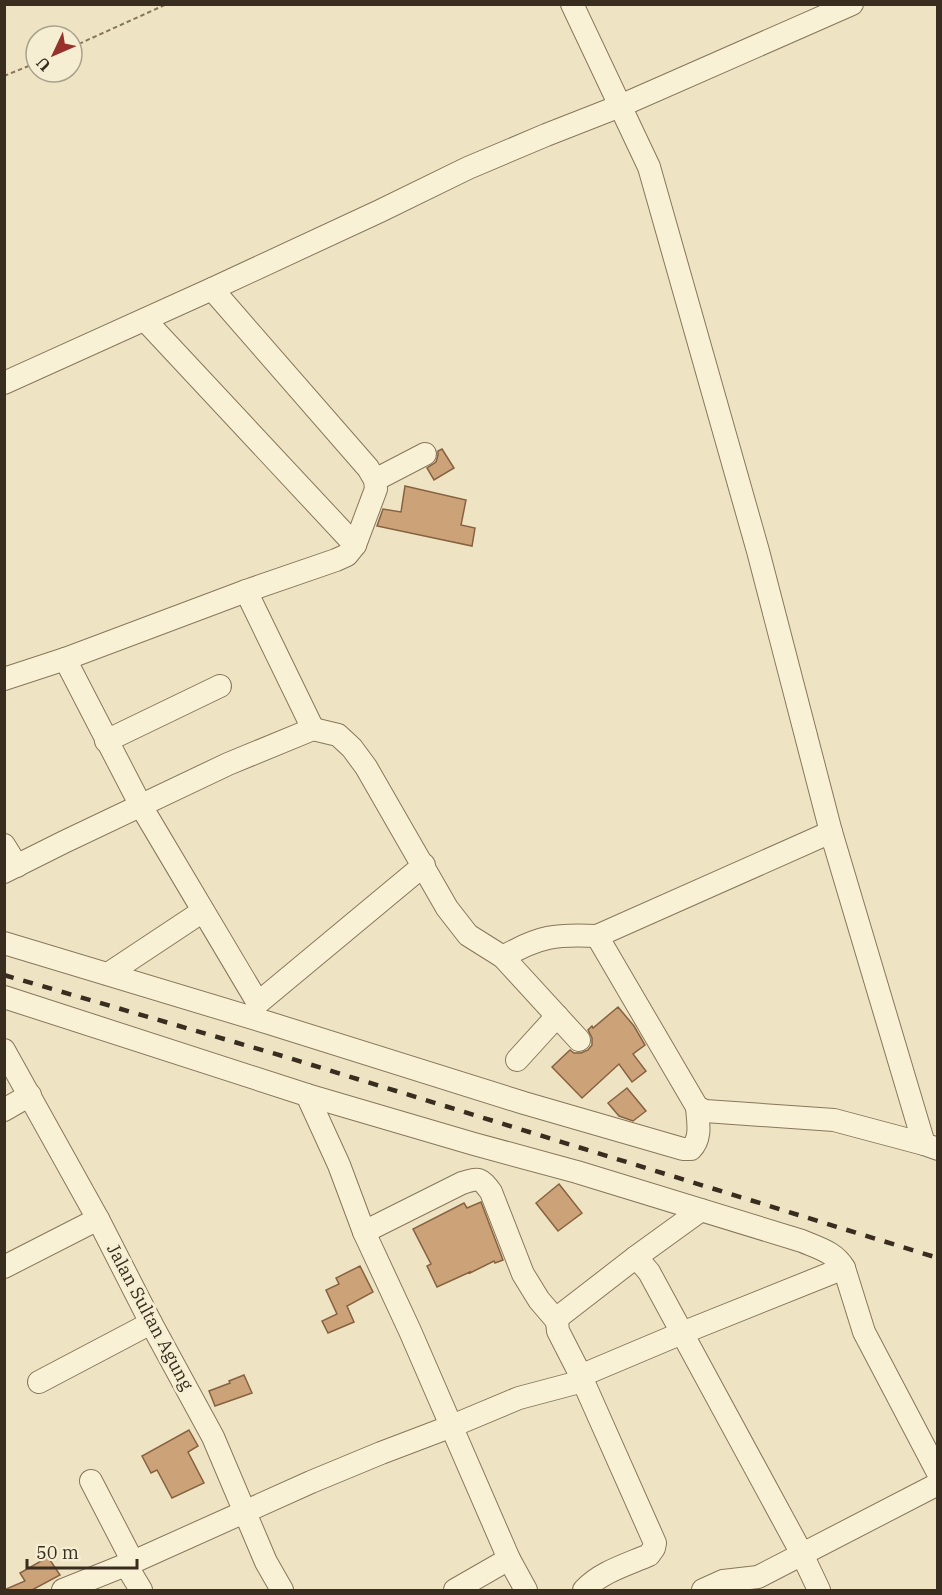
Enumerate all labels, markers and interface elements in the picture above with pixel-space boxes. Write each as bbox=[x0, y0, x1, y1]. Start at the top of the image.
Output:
north arrow bbox=[24, 24, 84, 84]
text: U bbox=[32, 53, 55, 76]
street label: Jalan Sultan Agung bbox=[102, 1240, 199, 1394]
scale bar bbox=[27, 1532, 136, 1570]
text: 50 m bbox=[36, 1541, 79, 1564]

